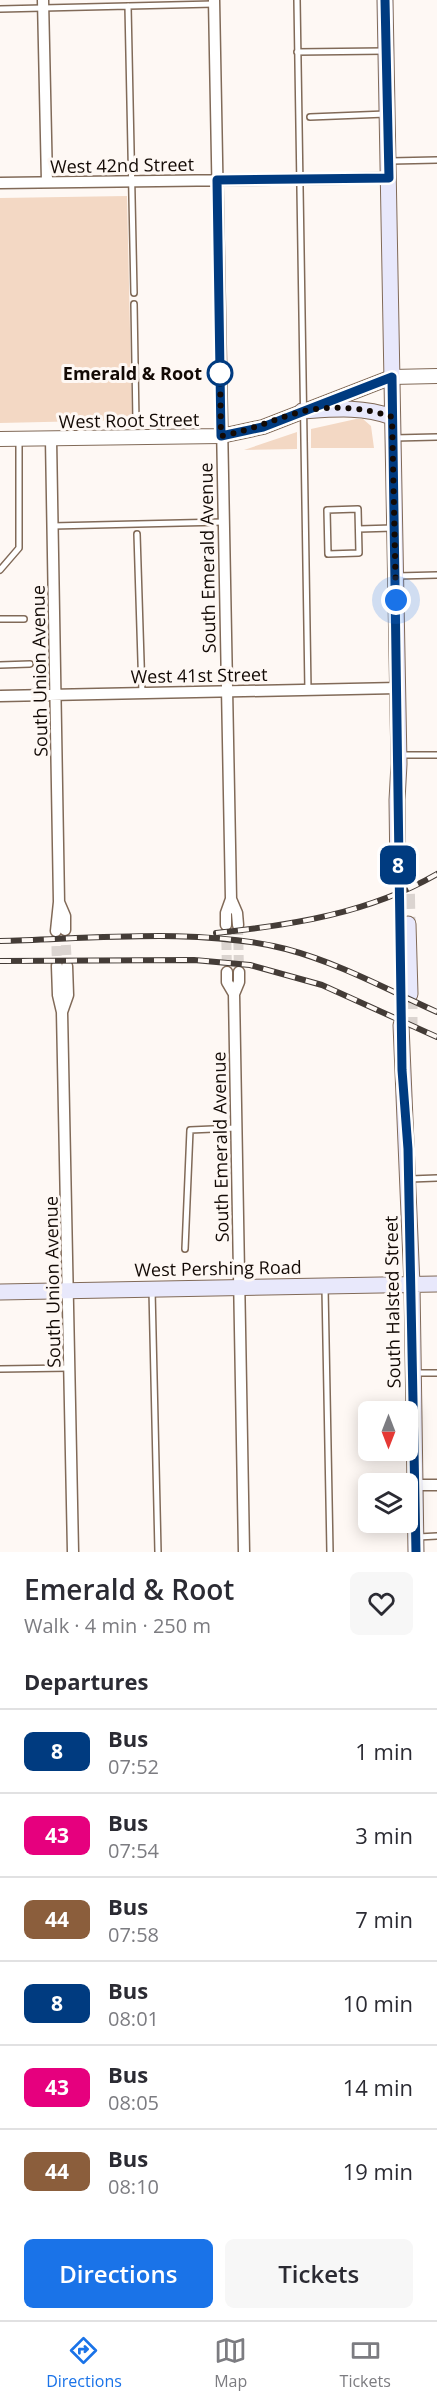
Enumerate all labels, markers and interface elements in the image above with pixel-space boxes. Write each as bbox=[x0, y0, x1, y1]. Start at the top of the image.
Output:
street label: West 42nd Street bbox=[50, 152, 194, 178]
marker: Emerald & Root bbox=[207, 360, 233, 386]
place label: Emerald & Root bbox=[63, 361, 202, 385]
street label: West Root Street bbox=[59, 407, 199, 433]
street label: South Emerald Avenue bbox=[193, 462, 221, 654]
street label: South Union Avenue bbox=[26, 585, 52, 757]
your location bbox=[381, 585, 411, 615]
street label: West 41st Street bbox=[130, 662, 268, 688]
line badge: 8 bbox=[378, 846, 418, 884]
text: 8 bbox=[392, 851, 404, 879]
street label: South Emerald Avenue bbox=[206, 1051, 234, 1243]
street label: South Union Avenue bbox=[39, 1196, 65, 1368]
street label: South Halsted Street bbox=[378, 1215, 406, 1389]
street label: West Pershing Road bbox=[134, 1255, 302, 1281]
north arrow bbox=[358, 1401, 418, 1461]
map controls bbox=[358, 1401, 418, 1533]
button: layers bbox=[358, 1473, 418, 1533]
text: Emerald & Root bbox=[24, 1570, 234, 1608]
button: heart bbox=[350, 1572, 413, 1635]
text: Walk · 4 min · 250 m bbox=[24, 1612, 211, 1639]
text: Departures bbox=[24, 1666, 148, 1696]
text: Bus bbox=[108, 1723, 148, 1753]
text: 1 min bbox=[355, 1736, 413, 1766]
text: 8 bbox=[51, 1737, 63, 1765]
text: 07:52 bbox=[108, 1753, 159, 1780]
text: Bus bbox=[108, 1807, 148, 1837]
text: 3 min bbox=[355, 1820, 413, 1850]
text: 43 bbox=[45, 1821, 69, 1849]
text: 07:54 bbox=[108, 1837, 159, 1864]
text: Bus bbox=[108, 1891, 148, 1921]
text: 7 min bbox=[355, 1904, 413, 1934]
text: 44 bbox=[45, 1905, 69, 1933]
text: 07:58 bbox=[108, 1921, 159, 1948]
text: Bus bbox=[108, 1975, 148, 2005]
text: 10 min bbox=[343, 1988, 413, 2018]
text: 8 bbox=[51, 1989, 63, 2017]
text: 08:01 bbox=[108, 2005, 159, 2032]
text: Bus bbox=[108, 2059, 148, 2089]
text: 14 min bbox=[343, 2072, 413, 2102]
text: 43 bbox=[45, 2073, 69, 2101]
text: 08:05 bbox=[108, 2089, 159, 2116]
text: Bus bbox=[108, 2143, 148, 2173]
text: 19 min bbox=[343, 2156, 413, 2186]
text: 44 bbox=[45, 2157, 69, 2185]
text: 08:10 bbox=[108, 2173, 159, 2200]
button: Directions bbox=[24, 2239, 213, 2308]
button: Tickets bbox=[225, 2239, 413, 2308]
tab: Directions bbox=[46, 2334, 122, 2392]
tab: Map bbox=[214, 2334, 247, 2392]
tab: Tickets bbox=[340, 2334, 391, 2392]

